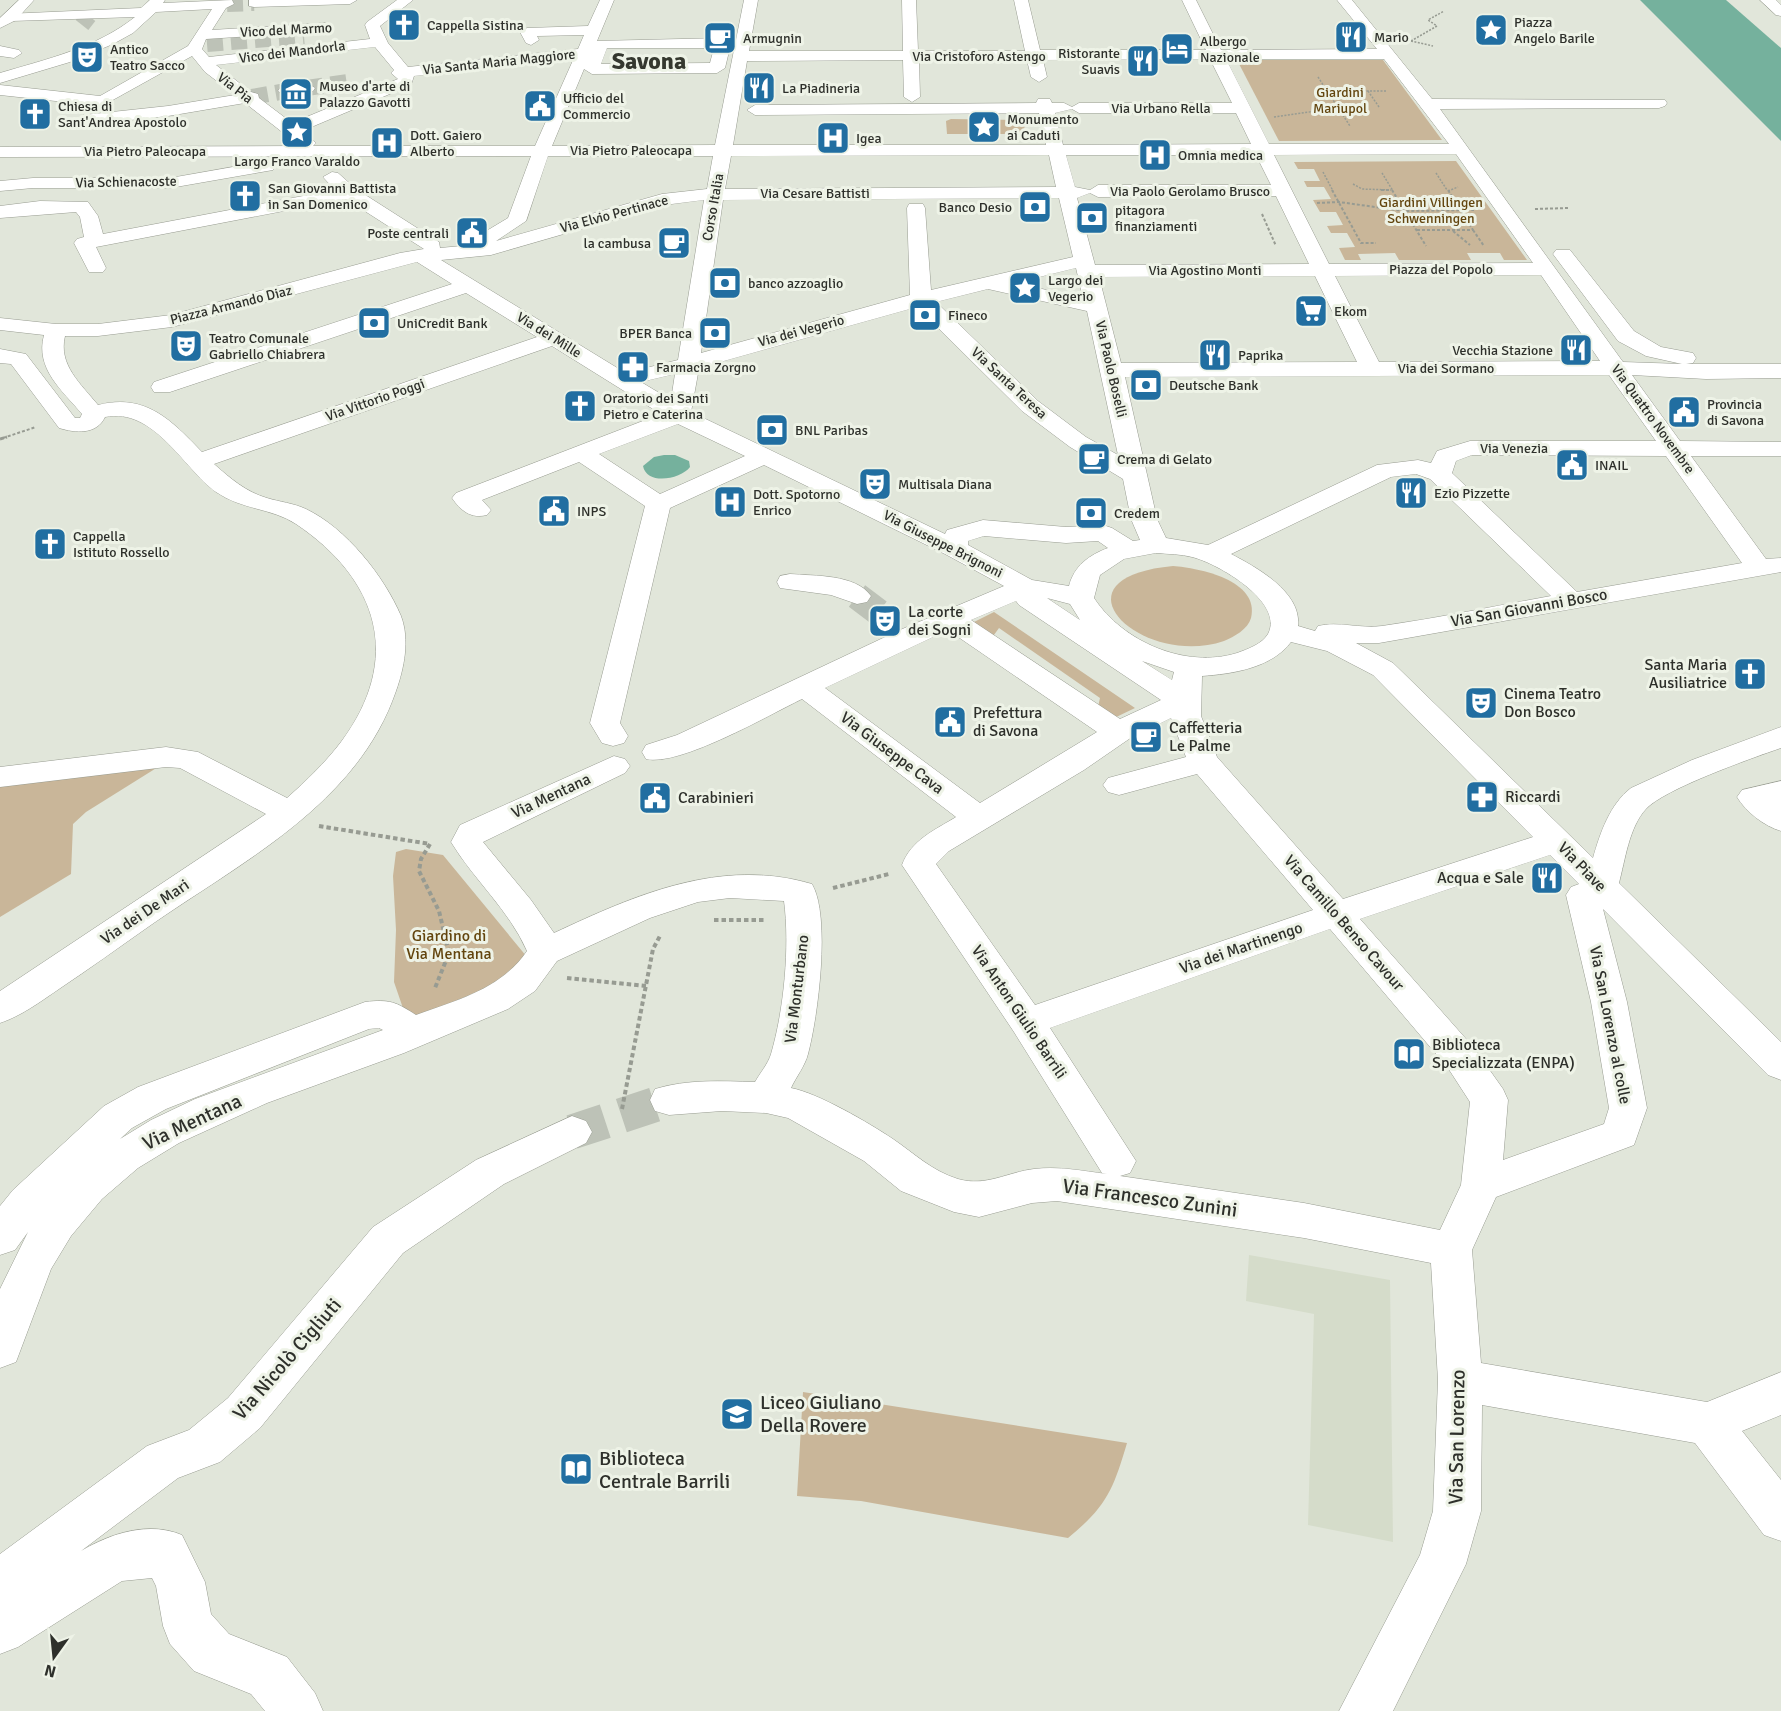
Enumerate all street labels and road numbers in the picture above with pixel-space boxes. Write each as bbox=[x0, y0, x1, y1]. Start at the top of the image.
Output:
street label: Vico del Marmo bbox=[239, 19, 333, 41]
street label: Vico dei Mandorla bbox=[238, 37, 346, 67]
street label: Via Santa Maria Maggiore bbox=[422, 46, 576, 78]
street label: Via Cristoforo Astengo bbox=[912, 48, 1046, 65]
street label: Via Pia bbox=[214, 69, 256, 107]
street label: Via Urbano Rella bbox=[1111, 100, 1211, 117]
street label: Via Pietro Paleocapa bbox=[570, 142, 692, 159]
street label: Via Pietro Paleocapa bbox=[84, 143, 206, 160]
street label: Corso Italia bbox=[699, 172, 727, 242]
street label: Via Schienacoste bbox=[75, 173, 177, 191]
street label: Via Paolo Gerolamo Brusco bbox=[1110, 183, 1270, 200]
street label: Via Cesare Battisti bbox=[760, 185, 870, 202]
street label: Via Elvio Pertinace bbox=[558, 191, 670, 237]
street label: Piazza del Popolo bbox=[1389, 261, 1493, 278]
street label: Via Agostino Monti bbox=[1148, 262, 1262, 279]
street label: Piazza Armando Diaz bbox=[168, 282, 294, 328]
street label: Via dei Mille bbox=[513, 308, 585, 362]
street label: Via dei Vegerio bbox=[756, 311, 846, 351]
street label: Via Paolo Boselli bbox=[1092, 319, 1130, 419]
street label: Via Santa Teresa bbox=[968, 344, 1050, 422]
street label: Via dei Sormano bbox=[1398, 360, 1494, 377]
street label: Via Quattro Novembre bbox=[1608, 361, 1698, 477]
street label: Via Vittorio Poggi bbox=[323, 375, 427, 425]
street label: Via Venezia bbox=[1480, 440, 1548, 457]
street label: Via Giuseppe Brignoni bbox=[880, 507, 1006, 581]
street label: Via San Giovanni Bosco bbox=[1449, 584, 1609, 632]
street label: Via Giuseppe Cava bbox=[836, 707, 948, 799]
street label: Via Mentana bbox=[508, 769, 594, 823]
street label: Via Piave bbox=[1553, 838, 1611, 896]
street label: Via Camillo Benso Cavour bbox=[1280, 851, 1409, 995]
street label: Via dei De Mari bbox=[97, 875, 193, 949]
street label: Via dei Martinengo bbox=[1177, 918, 1305, 978]
street label: Via Monturbano bbox=[780, 934, 814, 1044]
street label: Via Anton Giulio Barrili bbox=[967, 941, 1071, 1083]
street label: Via San Lorenzo al colle bbox=[1585, 944, 1635, 1106]
street label: Via Mentana bbox=[138, 1088, 246, 1156]
street label: Via Francesco Zunini bbox=[1061, 1173, 1239, 1223]
street label: Via Nicolò Cigliuti bbox=[227, 1293, 347, 1425]
street label: Via San Lorenzo bbox=[1443, 1369, 1471, 1505]

